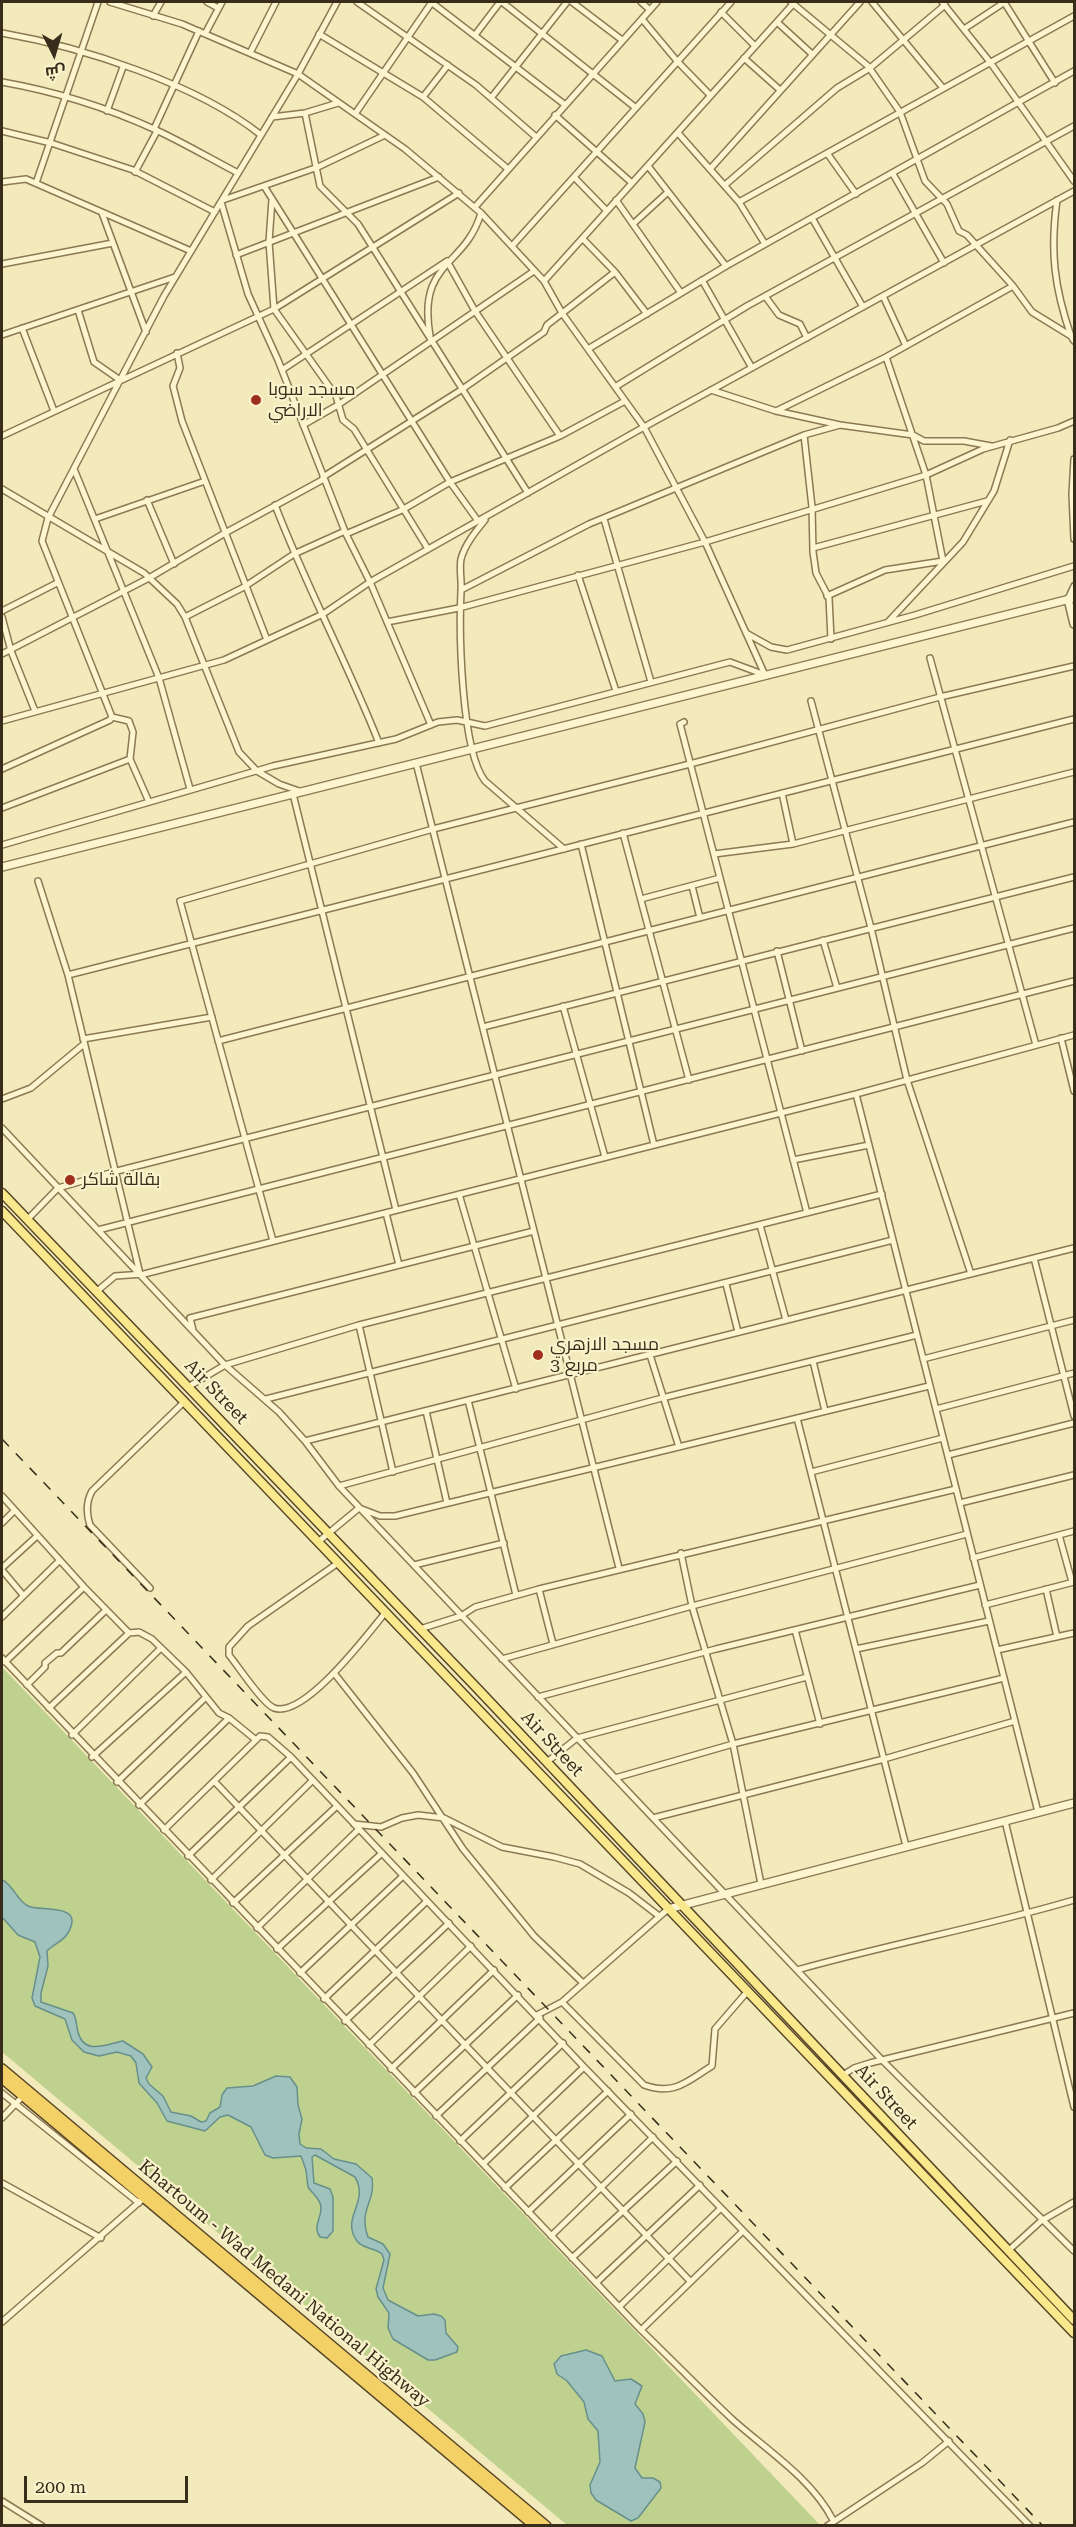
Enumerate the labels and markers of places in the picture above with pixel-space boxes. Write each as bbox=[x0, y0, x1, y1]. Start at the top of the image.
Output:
place label: مسجد سوبا الاراضي bbox=[268, 379, 355, 422]
marker: مسجد سوبا الاراضي bbox=[249, 393, 263, 407]
place label: بقالة شاكر bbox=[82, 1169, 160, 1191]
marker: بقالة شاكر bbox=[63, 1173, 77, 1187]
place label: مسجد الازهري مربع 3 bbox=[550, 1334, 659, 1376]
marker: مسجد الازهري مربع 3 bbox=[531, 1348, 545, 1362]

